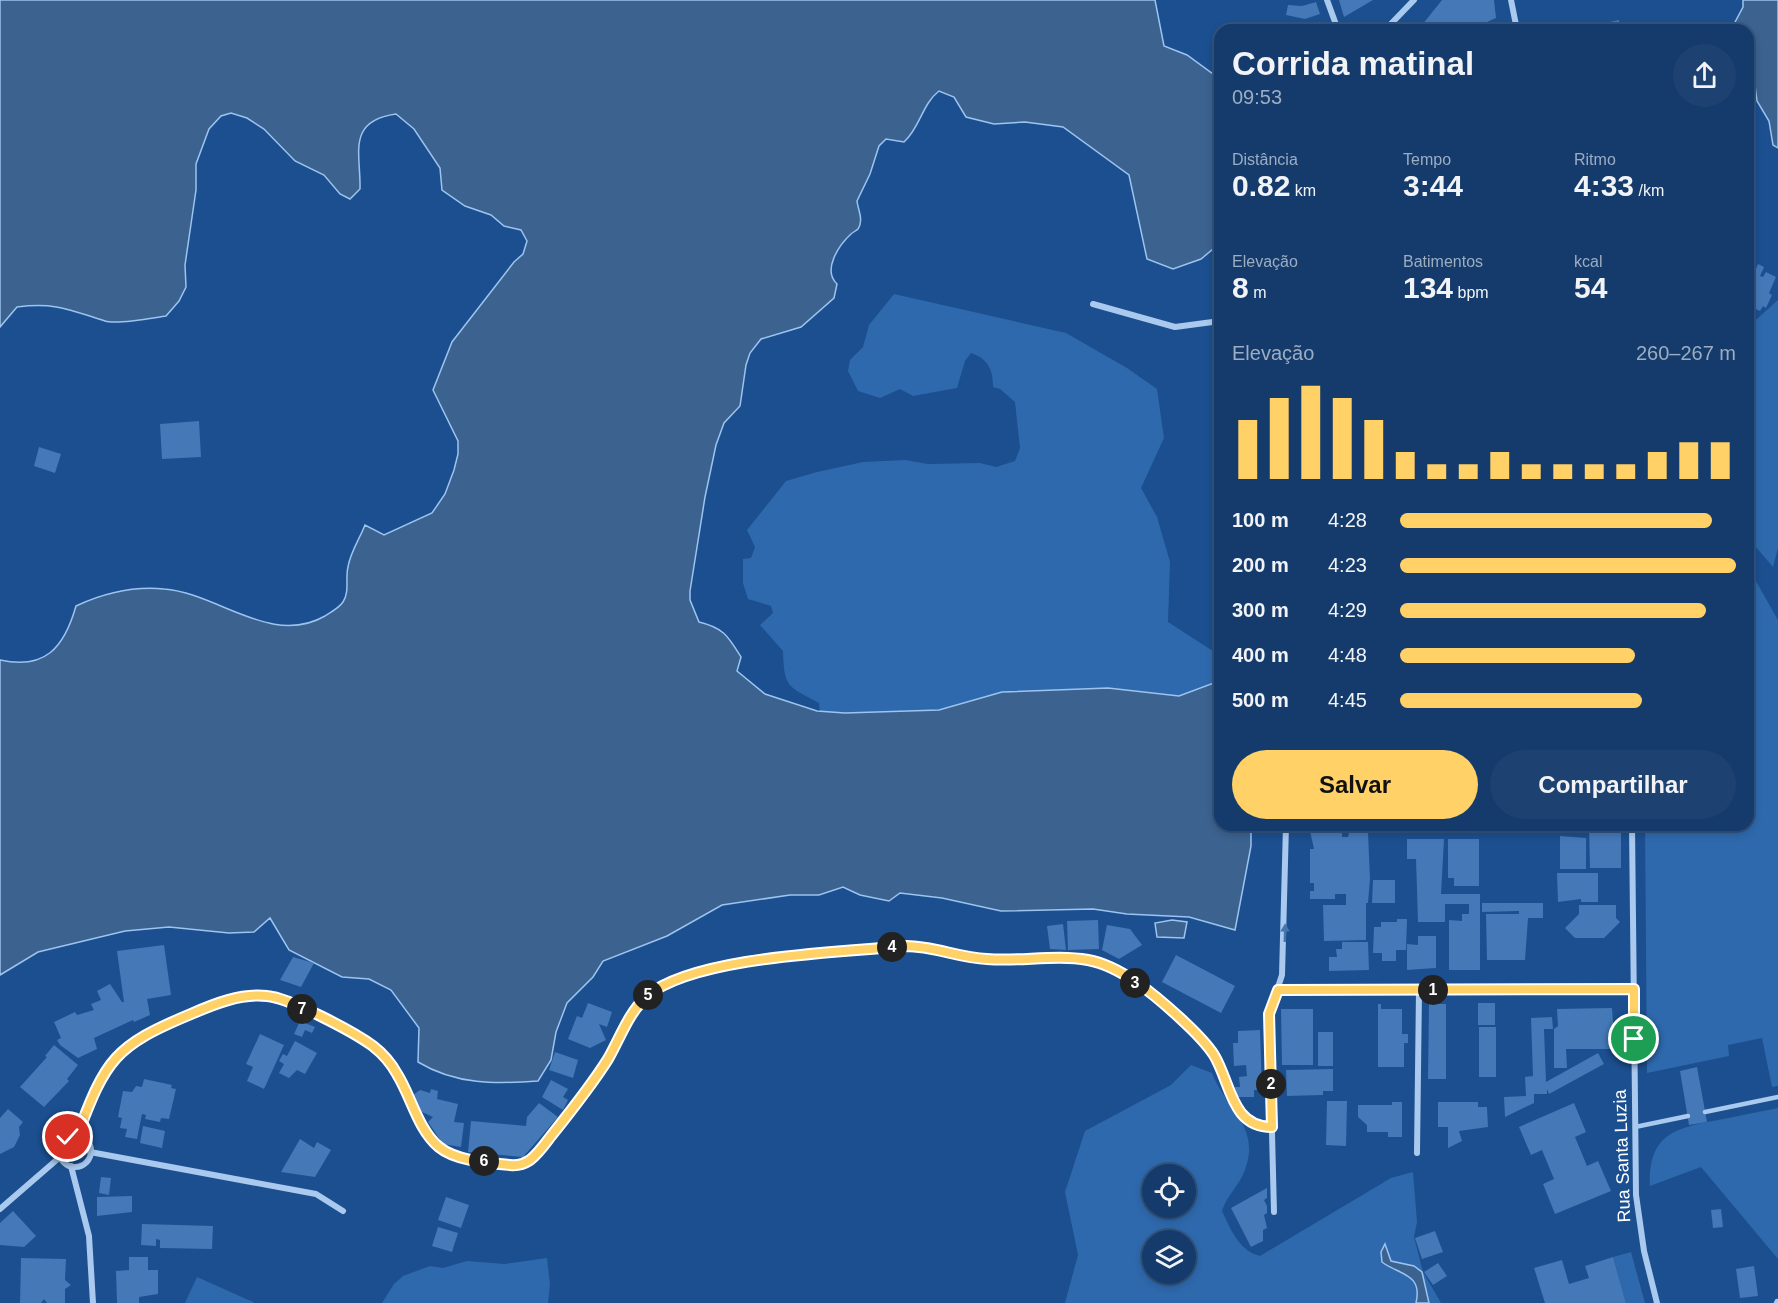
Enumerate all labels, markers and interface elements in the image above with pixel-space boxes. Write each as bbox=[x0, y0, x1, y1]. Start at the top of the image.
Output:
button: share bbox=[1673, 44, 1736, 107]
text: Corrida matinal bbox=[1232, 45, 1474, 82]
text: 09:53 bbox=[1232, 86, 1282, 108]
text: Distância bbox=[1232, 151, 1298, 168]
text: Tempo bbox=[1403, 151, 1451, 168]
text: Ritmo bbox=[1574, 151, 1616, 168]
text: 0.82 bbox=[1232, 169, 1290, 202]
text: 3:44 bbox=[1403, 169, 1463, 202]
text: 4:33 bbox=[1574, 169, 1634, 202]
text: km bbox=[1290, 182, 1316, 199]
text: /km bbox=[1634, 182, 1664, 199]
text: Elevação bbox=[1232, 253, 1298, 270]
text: Batimentos bbox=[1403, 253, 1483, 270]
text: kcal bbox=[1574, 253, 1602, 270]
text: 8 bbox=[1232, 271, 1249, 304]
text: 134 bbox=[1403, 271, 1453, 304]
text: 54 bbox=[1574, 271, 1607, 304]
text: m bbox=[1249, 284, 1266, 301]
text: bpm bbox=[1453, 284, 1489, 301]
text: Elevação bbox=[1232, 342, 1314, 364]
text: 260–267 m bbox=[1636, 342, 1736, 364]
text: 100 m bbox=[1232, 509, 1289, 531]
text: 4:28 bbox=[1328, 509, 1367, 531]
text: 200 m bbox=[1232, 554, 1289, 576]
text: 4:23 bbox=[1328, 554, 1367, 576]
text: 300 m bbox=[1232, 599, 1289, 621]
text: 4:29 bbox=[1328, 599, 1367, 621]
text: 400 m bbox=[1232, 644, 1289, 666]
text: 4:48 bbox=[1328, 644, 1367, 666]
text: 500 m bbox=[1232, 689, 1289, 711]
text: 4:45 bbox=[1328, 689, 1367, 711]
button: Salvar bbox=[1232, 750, 1478, 819]
button: Compartilhar bbox=[1490, 750, 1736, 819]
one-way arrow bbox=[1280, 923, 1290, 942]
pin: 4 bbox=[877, 932, 907, 962]
text: 4 bbox=[888, 938, 896, 955]
pin: 3 bbox=[1120, 968, 1150, 998]
text: 3 bbox=[1131, 974, 1139, 991]
pin: 1 bbox=[1418, 975, 1448, 1005]
pin: 5 bbox=[633, 980, 663, 1010]
text: 1 bbox=[1429, 981, 1437, 998]
text: 5 bbox=[644, 986, 652, 1003]
pin: 7 bbox=[287, 994, 317, 1024]
text: 7 bbox=[298, 1000, 306, 1017]
pin bbox=[1608, 1013, 1659, 1064]
icon: arrive bbox=[1617, 1022, 1650, 1055]
pin: 2 bbox=[1256, 1069, 1286, 1099]
text: 2 bbox=[1267, 1075, 1275, 1092]
street label: Rua Santa Luzia bbox=[1610, 1088, 1634, 1223]
pin bbox=[42, 1111, 93, 1162]
icon: check bbox=[51, 1120, 84, 1153]
pin: 6 bbox=[469, 1146, 499, 1176]
text: 6 bbox=[480, 1152, 488, 1169]
map controls bbox=[1142, 1164, 1196, 1284]
button: locate bbox=[1142, 1164, 1196, 1218]
button: layers bbox=[1142, 1230, 1196, 1284]

